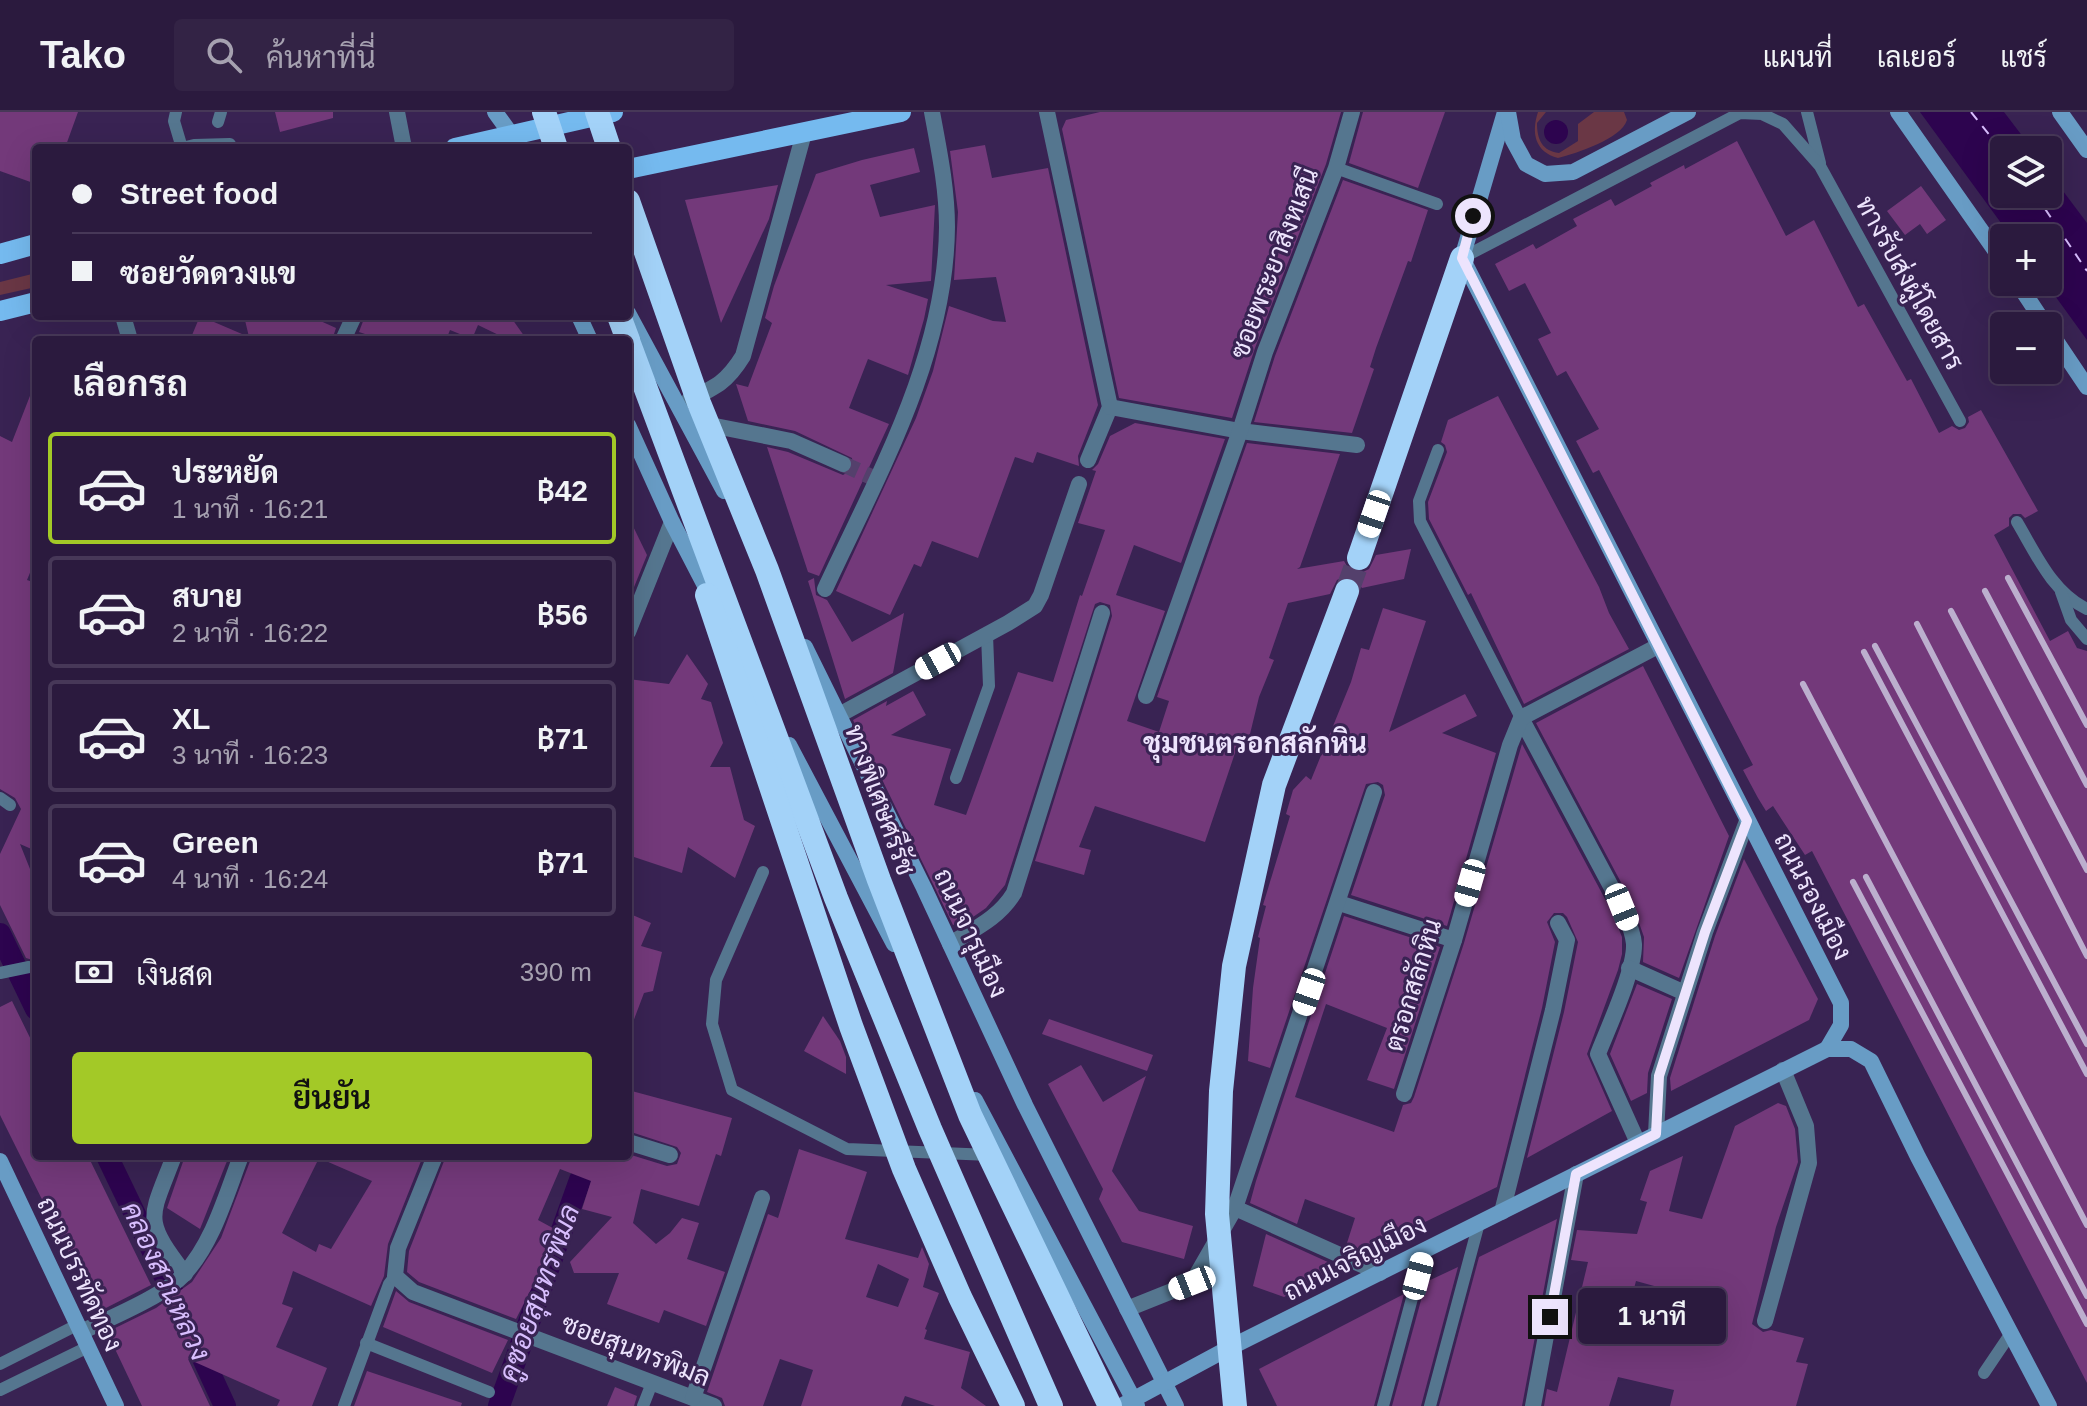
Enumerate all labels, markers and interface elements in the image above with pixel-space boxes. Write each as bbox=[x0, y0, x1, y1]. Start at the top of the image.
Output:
search box bbox=[174, 19, 734, 91]
icon: search bbox=[202, 33, 246, 77]
text: Tako bbox=[40, 34, 126, 76]
text: ค้นหาที่นี่ bbox=[266, 41, 376, 74]
text: แผนที่ bbox=[1763, 42, 1833, 73]
text: เลเยอร์ bbox=[1877, 42, 1956, 73]
text: แชร์ bbox=[2000, 42, 2047, 73]
map controls bbox=[1990, 136, 2062, 384]
button: layers bbox=[1990, 136, 2062, 208]
street label: ซอยพระยาสิงหเสนี bbox=[1223, 163, 1324, 363]
text: Street food bbox=[120, 177, 278, 210]
street label: ทางรับส่งผู้โดยสาร bbox=[1847, 190, 1971, 377]
route start bbox=[1455, 198, 1491, 234]
button: + bbox=[1990, 224, 2062, 296]
text: ซอยวัดดวงแข bbox=[120, 257, 297, 290]
button: − bbox=[1990, 312, 2062, 384]
text: เลือกรถ bbox=[72, 363, 188, 404]
icon: car bbox=[76, 452, 148, 524]
text: ประหยัด bbox=[172, 456, 279, 489]
text: ฿42 bbox=[537, 474, 588, 507]
car bbox=[1355, 487, 1393, 541]
text: 1 นาที · 16:21 bbox=[172, 494, 328, 524]
icon: car bbox=[76, 576, 148, 648]
text: สบาย bbox=[172, 580, 242, 613]
text: ฿56 bbox=[537, 598, 588, 631]
text: 2 นาที · 16:22 bbox=[172, 618, 328, 648]
car bbox=[911, 639, 965, 683]
icon: car bbox=[76, 700, 148, 772]
text: XL bbox=[172, 702, 210, 735]
street label: ทางพิเศษศรีรัช bbox=[839, 720, 922, 879]
text: ฿71 bbox=[537, 722, 588, 755]
district label: ชุมชนตรอกสลักหิน bbox=[1143, 725, 1367, 763]
text: 3 นาที · 16:23 bbox=[172, 740, 328, 770]
icon: car bbox=[76, 824, 148, 896]
text: Green bbox=[172, 826, 259, 859]
street label: ถนนรองเมือง bbox=[1768, 827, 1859, 965]
text: ฿71 bbox=[537, 846, 588, 879]
car bbox=[1452, 857, 1488, 909]
street label: ถนนจารุเมือง bbox=[925, 863, 1015, 1004]
text: 4 นาที · 16:24 bbox=[172, 864, 328, 894]
car bbox=[1602, 880, 1642, 934]
street label: ตรอกสลักหิน bbox=[1378, 915, 1447, 1055]
icon: cash bbox=[72, 950, 116, 994]
text: 390 m bbox=[520, 957, 592, 987]
text: เงินสด bbox=[136, 958, 213, 991]
car bbox=[1290, 965, 1328, 1019]
button: ยืนยัน bbox=[72, 1052, 592, 1144]
street label: ถนนบรรทัดทอง bbox=[31, 1192, 130, 1356]
water label: คลองสวนหลวง bbox=[116, 1197, 216, 1365]
water label: คูซอยสุนทรพิมล bbox=[492, 1200, 589, 1387]
street label: ถนนเจริญเมือง bbox=[1278, 1208, 1432, 1308]
car bbox=[1400, 1250, 1436, 1302]
car bbox=[1165, 1263, 1219, 1303]
callout: 1 นาที bbox=[1578, 1289, 1726, 1345]
route end bbox=[1532, 1299, 1568, 1335]
text: 1 นาที bbox=[1618, 1301, 1686, 1331]
street label: ซอยสุนทรพิมล bbox=[556, 1308, 715, 1395]

